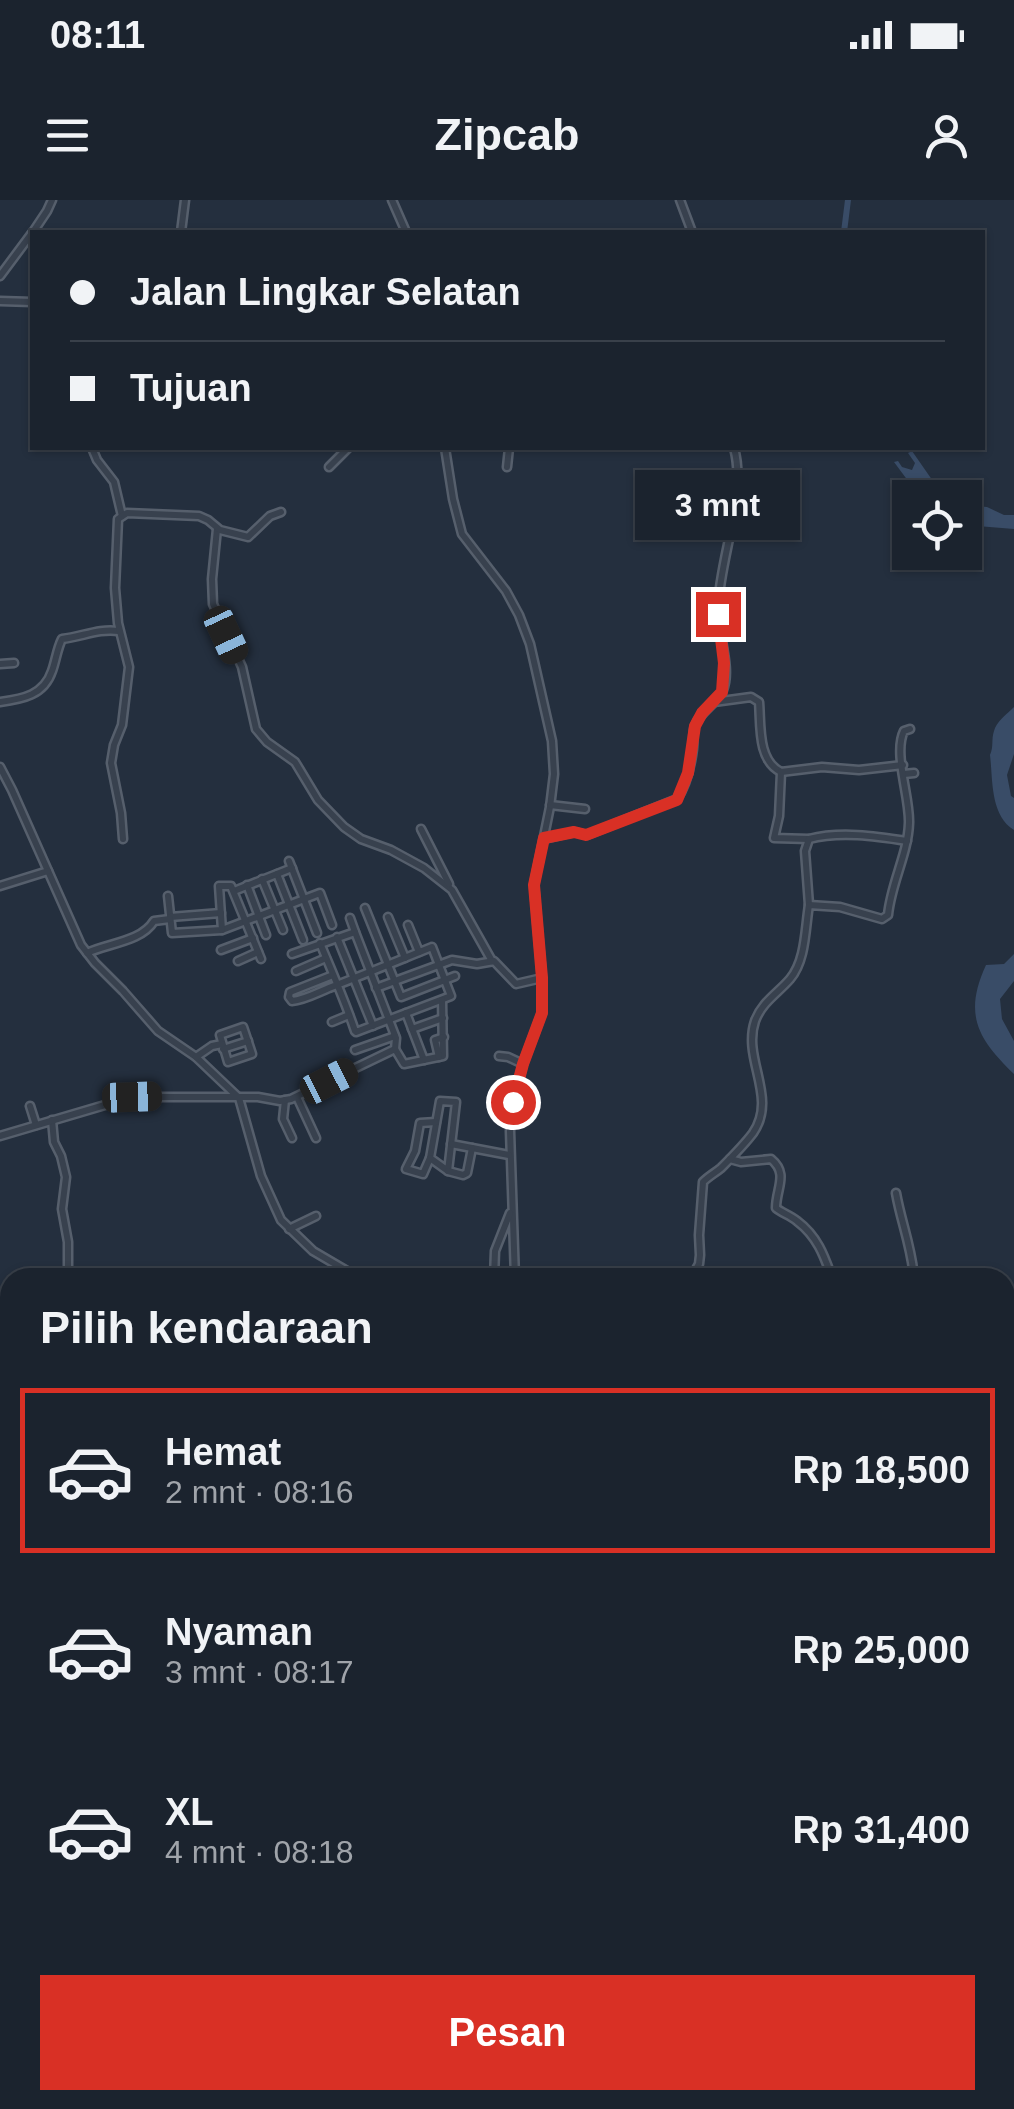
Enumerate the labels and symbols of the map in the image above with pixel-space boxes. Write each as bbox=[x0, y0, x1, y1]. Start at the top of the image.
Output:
callout: 3 mnt bbox=[636, 469, 800, 539]
route end bbox=[696, 592, 741, 637]
car bbox=[200, 601, 252, 669]
car bbox=[295, 1054, 363, 1108]
route start bbox=[491, 1080, 536, 1125]
car bbox=[101, 1081, 163, 1113]

